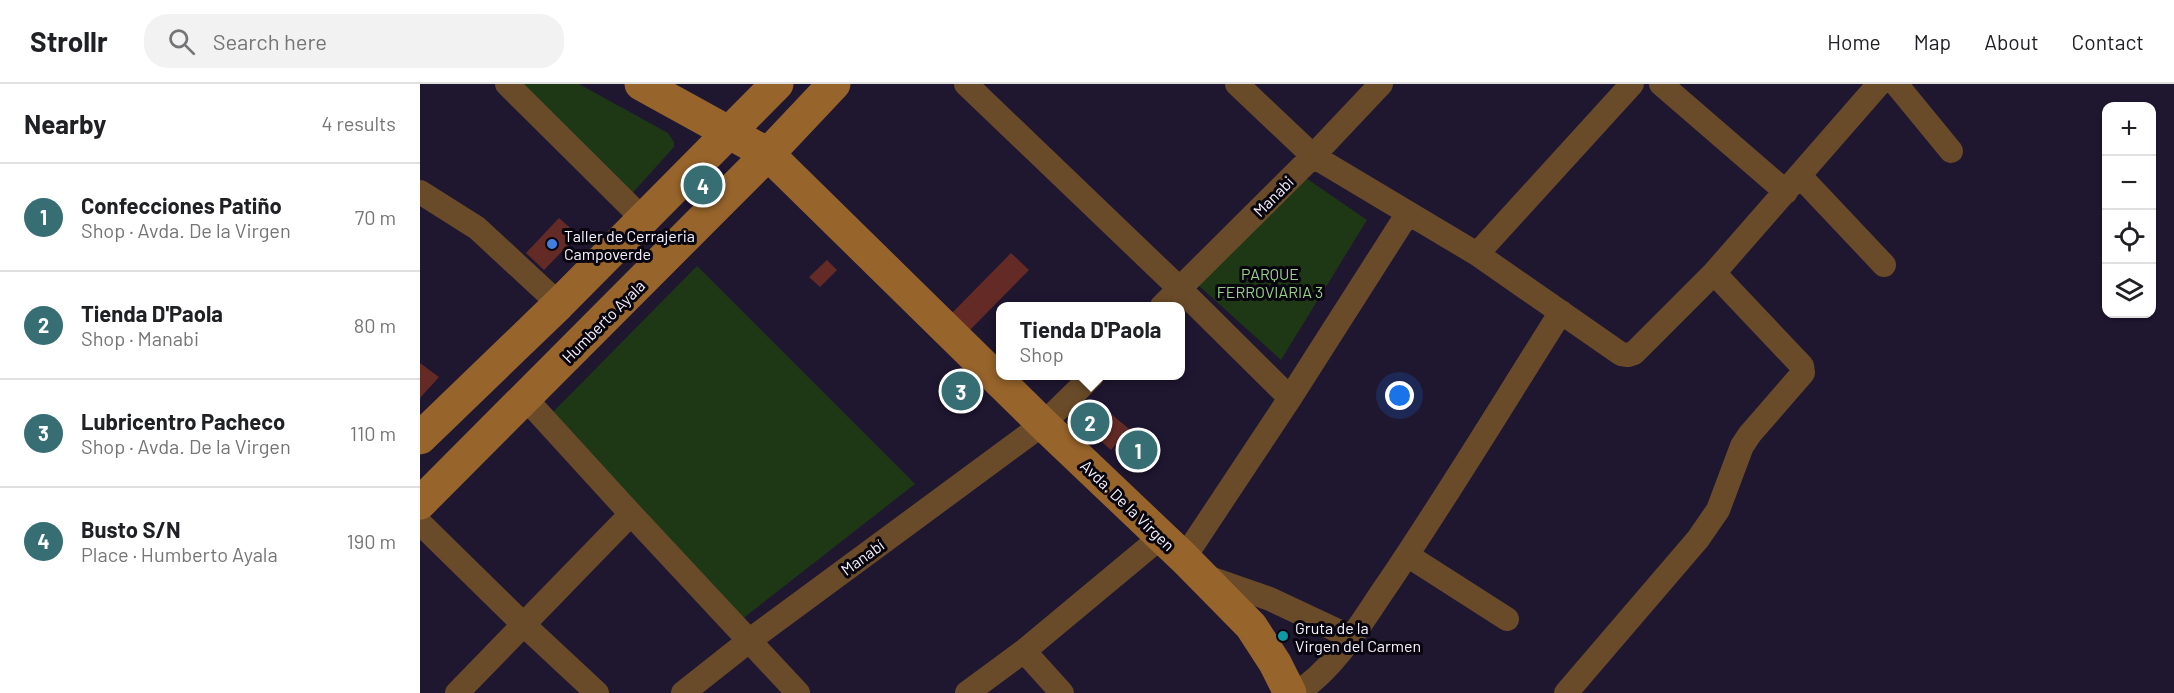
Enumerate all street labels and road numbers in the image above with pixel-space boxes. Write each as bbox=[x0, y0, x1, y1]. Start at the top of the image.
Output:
street label: Manabi bbox=[1249, 172, 1297, 220]
street label: Humberto Ayala bbox=[558, 276, 648, 366]
street label: Avda. De la Virgen bbox=[1077, 456, 1179, 554]
street label: Manabí bbox=[837, 535, 888, 579]

